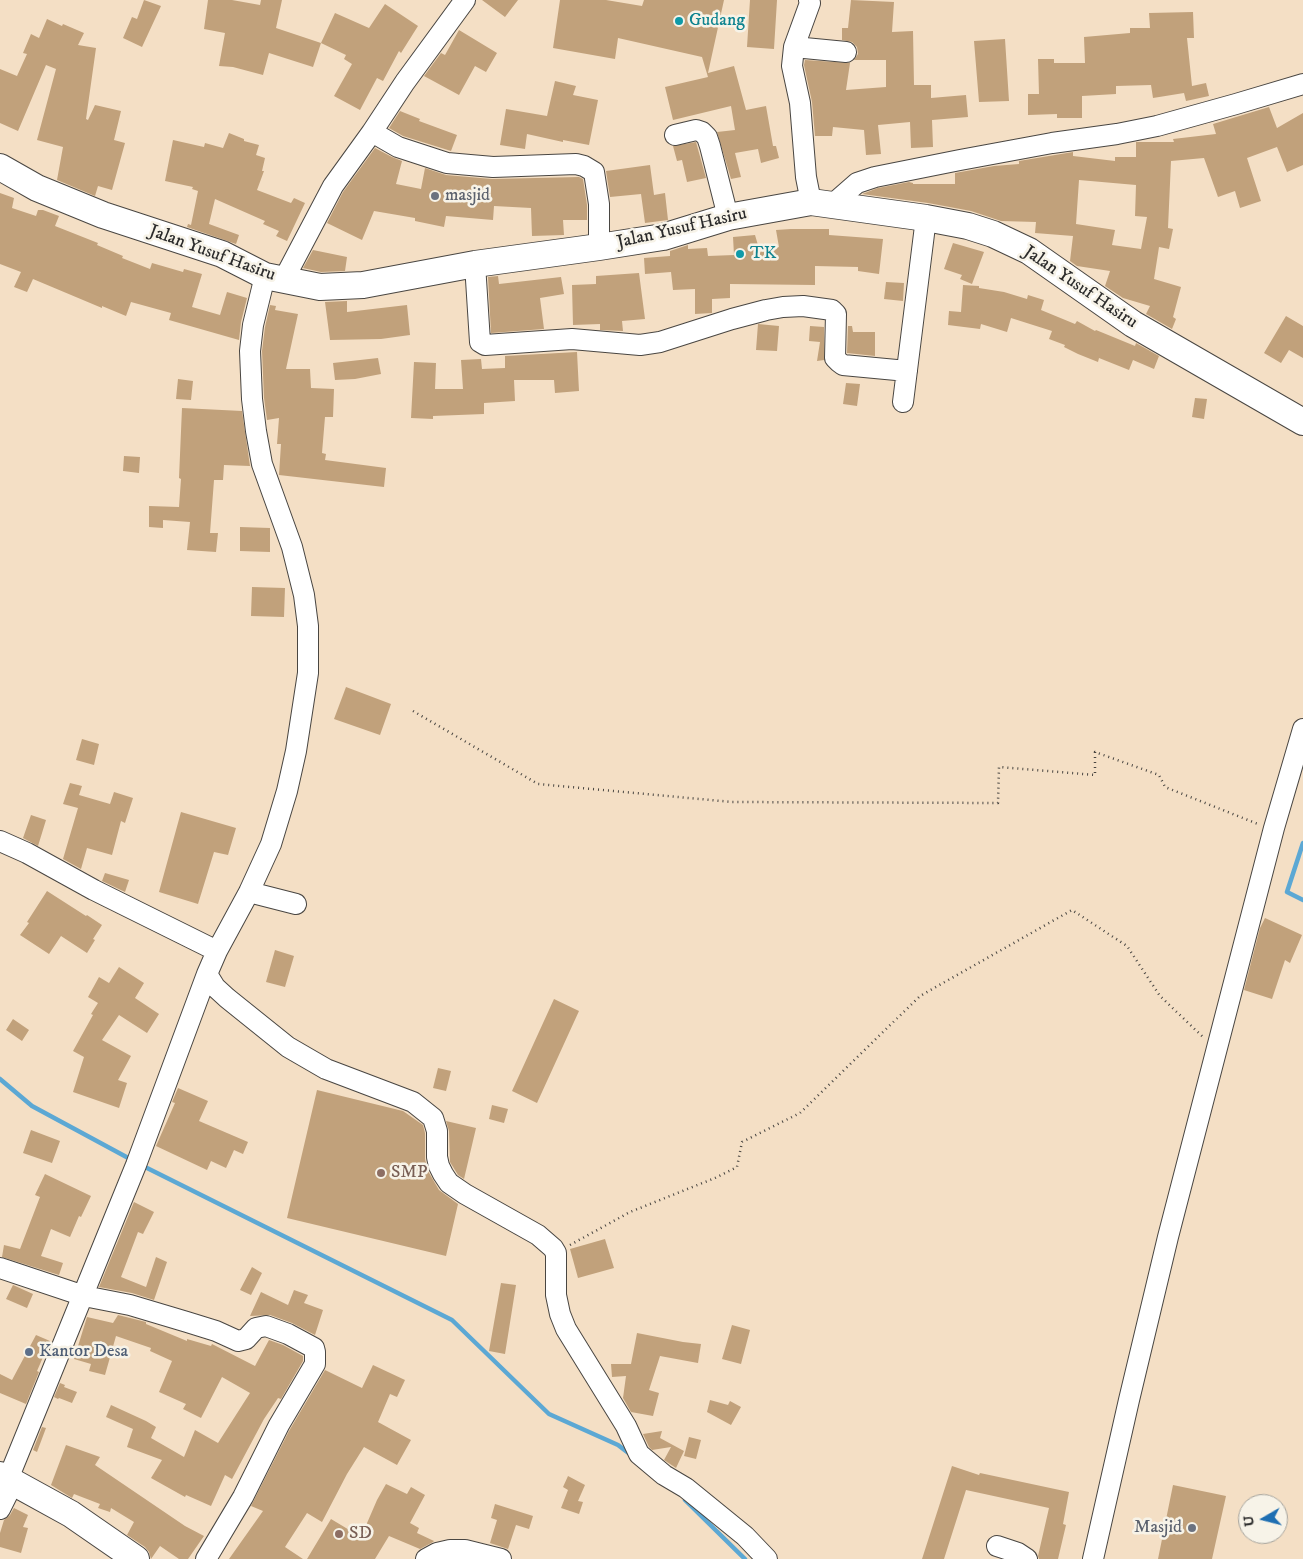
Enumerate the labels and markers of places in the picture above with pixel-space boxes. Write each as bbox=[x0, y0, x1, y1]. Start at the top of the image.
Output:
place label: Gudang bbox=[689, 10, 745, 32]
marker: Gudang bbox=[673, 15, 685, 27]
place label: masjid bbox=[445, 185, 490, 207]
marker: masjid bbox=[429, 190, 441, 202]
place label: TK bbox=[750, 243, 776, 265]
marker: TK bbox=[734, 248, 746, 260]
place label: SMP bbox=[391, 1162, 427, 1184]
marker: SMP bbox=[375, 1167, 387, 1179]
place label: Kantor Desa bbox=[39, 1341, 128, 1363]
marker: Kantor Desa bbox=[23, 1346, 35, 1358]
place label: Masjid bbox=[1134, 1517, 1182, 1539]
marker: Masjid bbox=[1186, 1522, 1198, 1534]
place label: SD bbox=[349, 1523, 372, 1545]
marker: SD bbox=[333, 1528, 345, 1540]

